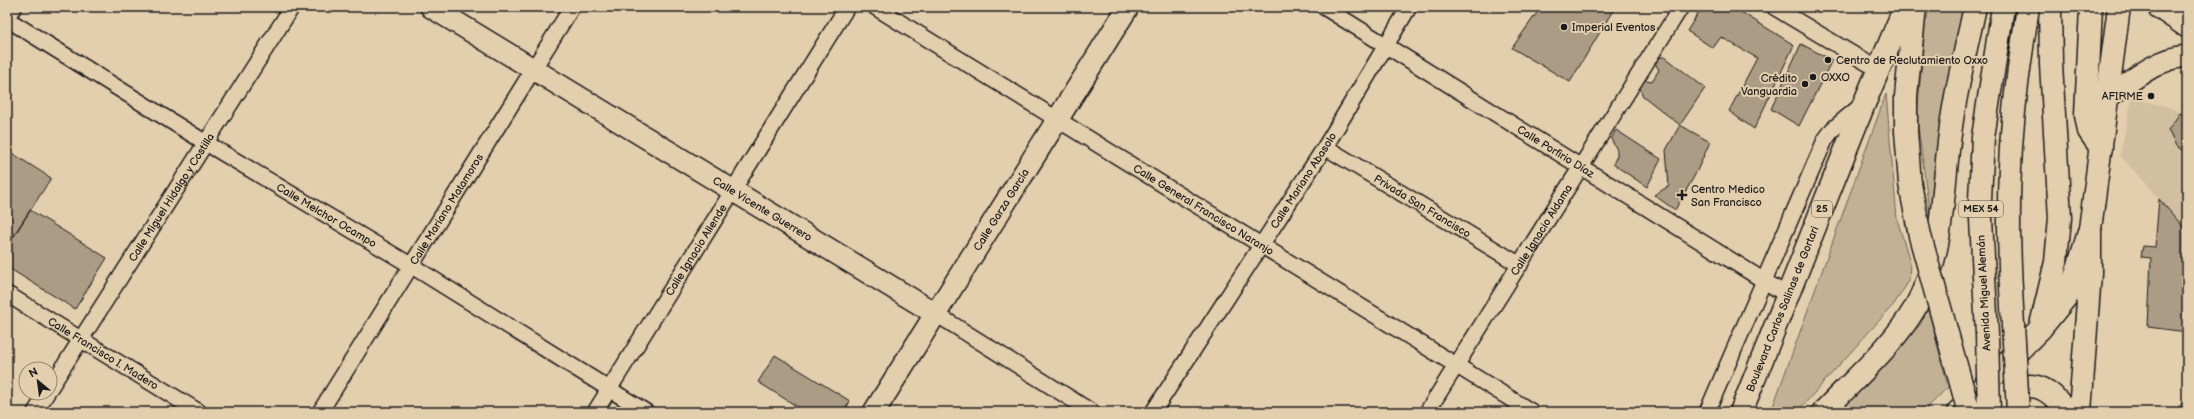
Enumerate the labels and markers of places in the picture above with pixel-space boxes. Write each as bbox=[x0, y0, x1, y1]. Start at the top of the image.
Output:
place label: Imperial Eventos bbox=[1572, 21, 1656, 34]
marker: Imperial Eventos bbox=[1559, 22, 1569, 32]
place label: Centro de Reclutamiento Oxxo bbox=[1836, 54, 1988, 67]
marker: Centro de Reclutamiento Oxxo bbox=[1823, 55, 1833, 65]
place label: OXXO bbox=[1821, 71, 1850, 84]
place label: Crédito Vanguardia bbox=[1741, 72, 1797, 98]
marker: OXXO bbox=[1808, 72, 1818, 82]
marker: Crédito Vanguardia bbox=[1800, 79, 1810, 89]
place label: AFIRME bbox=[2102, 90, 2143, 103]
marker: AFIRME bbox=[2146, 91, 2156, 101]
place label: Centro Medico San Francisco bbox=[1691, 183, 1765, 209]
marker: Centro Medico San Francisco bbox=[1676, 189, 1688, 201]

